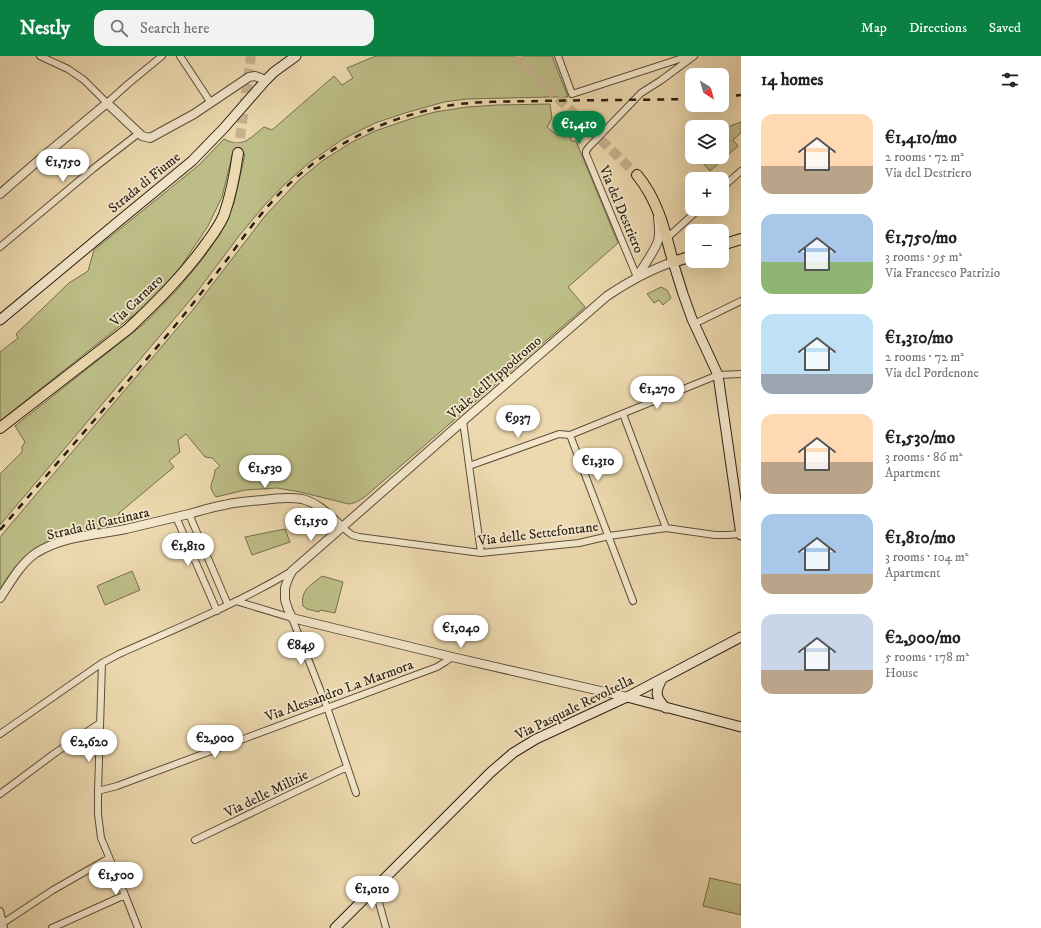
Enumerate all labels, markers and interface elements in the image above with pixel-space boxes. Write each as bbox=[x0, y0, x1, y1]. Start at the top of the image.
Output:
search box bbox=[94, 10, 374, 46]
text: Nestly bbox=[20, 17, 70, 40]
icon: search bbox=[108, 17, 130, 39]
text: Search here bbox=[140, 19, 209, 38]
text: Map bbox=[861, 19, 887, 37]
text: Directions bbox=[909, 19, 967, 37]
text: Saved bbox=[989, 19, 1021, 37]
north arrow bbox=[685, 68, 729, 112]
map controls bbox=[685, 68, 729, 268]
text: 14 homes bbox=[761, 69, 823, 91]
icon: filters bbox=[999, 69, 1021, 91]
pin: €1,410 bbox=[546, 111, 612, 145]
text: €1,410 bbox=[561, 116, 597, 132]
button: layers bbox=[685, 120, 729, 164]
text: €1,410/mo bbox=[885, 127, 957, 149]
icon: home bbox=[793, 130, 841, 178]
street label: Strada di Fiume bbox=[105, 148, 185, 217]
pin: €1,750 bbox=[30, 149, 96, 183]
text: 2 rooms · 72 m² bbox=[885, 149, 964, 165]
text: €1,750 bbox=[45, 154, 81, 170]
street label: Via del Destriero bbox=[594, 162, 648, 256]
text: Via del Destriero bbox=[885, 165, 972, 181]
button: + bbox=[685, 172, 729, 216]
button: − bbox=[685, 224, 729, 268]
text: €1,750/mo bbox=[885, 227, 957, 249]
icon: home bbox=[793, 230, 841, 278]
text: 3 rooms · 95 m² bbox=[885, 249, 962, 265]
text: Via Francesco Patrizio bbox=[885, 265, 1000, 281]
street label: Via Carnaro bbox=[106, 271, 167, 331]
text: €1,310/mo bbox=[885, 327, 953, 349]
icon: home bbox=[793, 330, 841, 378]
street label: Viale dell'Ippodromo bbox=[443, 332, 546, 424]
text: 2 rooms · 72 m² bbox=[885, 349, 964, 365]
text: Via del Pordenone bbox=[885, 365, 979, 381]
pin: €1,270 bbox=[624, 376, 690, 410]
text: €1,270 bbox=[639, 381, 675, 397]
pin: €937 bbox=[494, 405, 542, 439]
text: €937 bbox=[505, 410, 531, 426]
text: €1,530/mo bbox=[885, 427, 955, 449]
icon: home bbox=[793, 430, 841, 478]
pin: €1,310 bbox=[565, 448, 631, 482]
text: 3 rooms · 86 m² bbox=[885, 449, 963, 465]
text: €1,310 bbox=[582, 453, 614, 469]
pin: €1,530 bbox=[232, 455, 298, 489]
text: €1,530 bbox=[248, 460, 282, 476]
text: Apartment bbox=[885, 465, 940, 481]
street label: Strada di Cattinara bbox=[45, 503, 151, 545]
pin: €1,150 bbox=[278, 508, 344, 542]
text: €1,150 bbox=[294, 513, 328, 529]
street label: Via delle Settefontane bbox=[476, 518, 600, 550]
text: €1,810/mo bbox=[885, 527, 955, 549]
icon: home bbox=[793, 530, 841, 578]
pin: €1,810 bbox=[155, 533, 221, 567]
text: €1,810 bbox=[171, 538, 205, 554]
text: 3 rooms · 104 m² bbox=[885, 549, 968, 565]
text: Apartment bbox=[885, 565, 940, 581]
pin: €1,040 bbox=[428, 615, 494, 649]
text: €1,040 bbox=[442, 620, 480, 636]
text: €2,900/mo bbox=[885, 627, 960, 649]
icon: home bbox=[793, 630, 841, 678]
pin: €849 bbox=[277, 632, 325, 666]
text: €849 bbox=[287, 637, 315, 653]
text: 5 rooms · 178 m² bbox=[885, 649, 969, 665]
street label: Via Alessandro La Marmora bbox=[262, 656, 416, 726]
text: House bbox=[885, 665, 918, 681]
street label: Via Pasquale Revoltella bbox=[511, 671, 637, 745]
pin: €2,900 bbox=[182, 725, 248, 759]
pin: €2,620 bbox=[56, 729, 122, 763]
text: €2,900 bbox=[196, 730, 234, 746]
text: €2,620 bbox=[70, 734, 108, 750]
street label: Via delle Milizie bbox=[221, 766, 311, 822]
pin: €1,500 bbox=[83, 862, 149, 896]
text: €1,500 bbox=[98, 867, 134, 883]
pin: €1,010 bbox=[339, 876, 405, 910]
text: €1,010 bbox=[355, 881, 389, 897]

